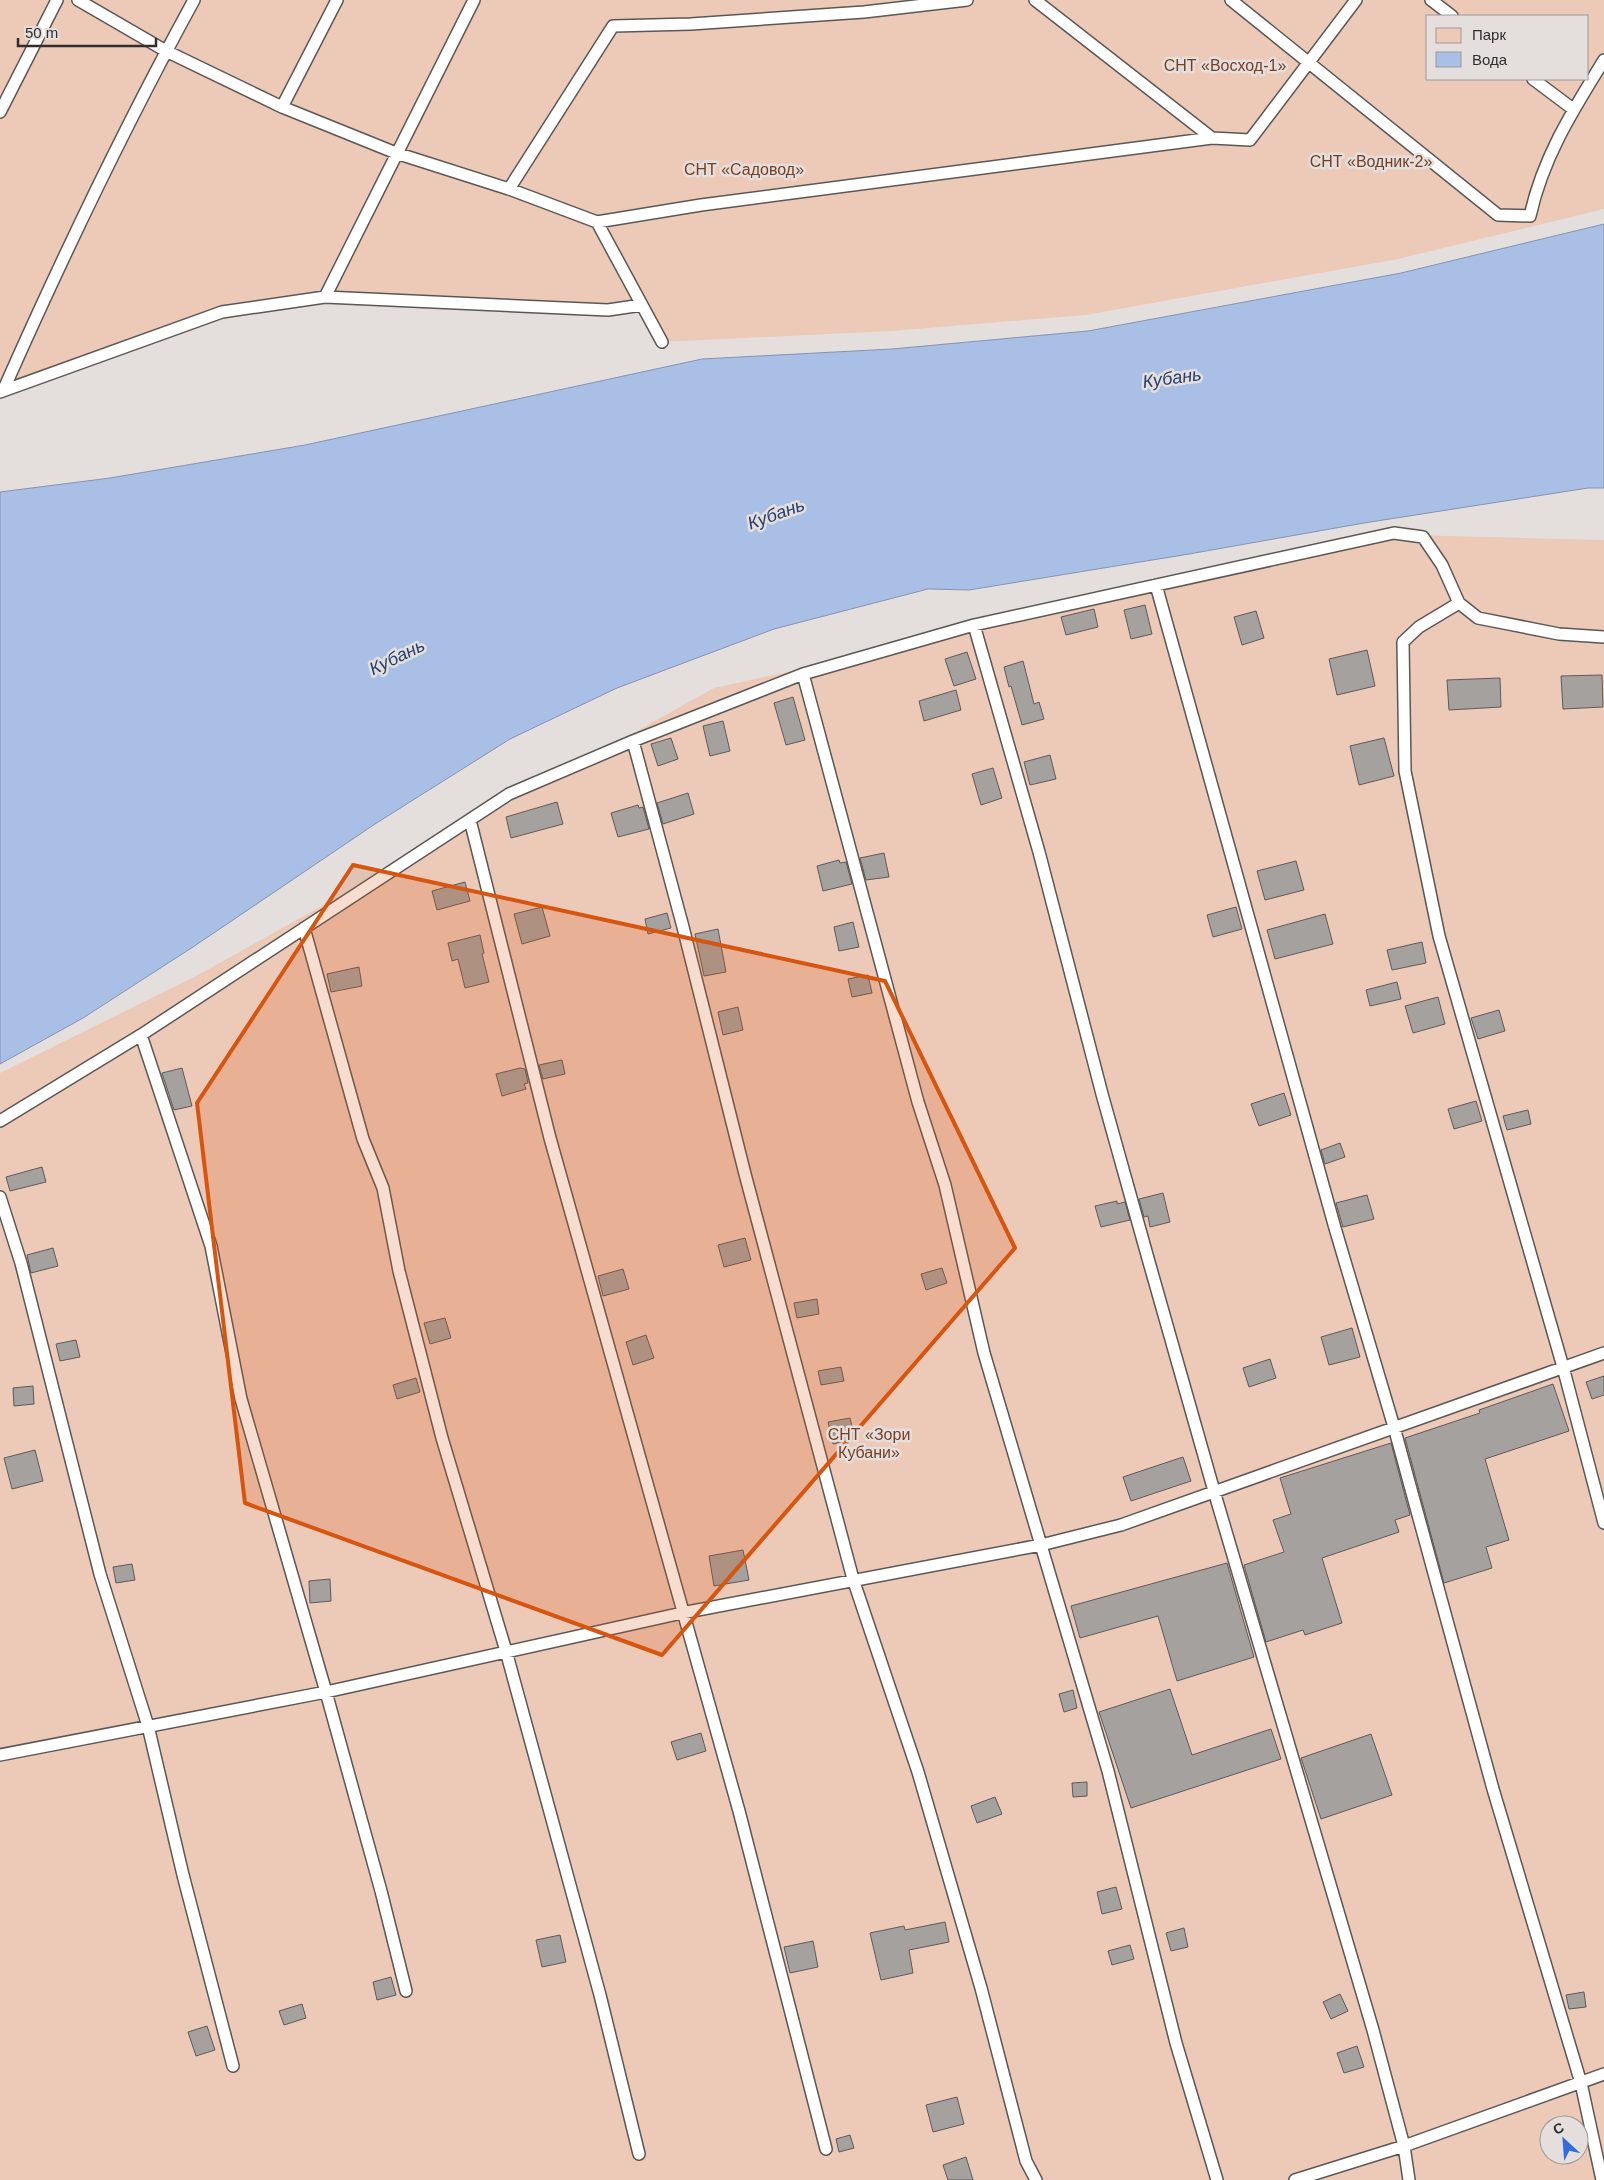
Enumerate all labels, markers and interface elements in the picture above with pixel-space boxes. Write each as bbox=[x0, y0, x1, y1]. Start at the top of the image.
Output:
scale bar bbox=[18, 15, 155, 47]
legend bbox=[1426, 15, 1589, 80]
text: 50 m bbox=[25, 24, 58, 41]
text: Парк bbox=[1472, 26, 1506, 43]
text: Вода bbox=[1472, 51, 1508, 68]
park label: СНТ «Восход-1» bbox=[1164, 57, 1286, 74]
park label: СНТ «Водник-2» bbox=[1310, 153, 1432, 170]
park label: СНТ «Садовод» bbox=[684, 161, 804, 178]
water label: Кубань bbox=[1141, 364, 1203, 392]
water label: Кубань bbox=[745, 494, 807, 534]
water label: Кубань bbox=[366, 635, 428, 679]
park label: СНТ «Зори Кубани» bbox=[828, 1426, 910, 1461]
north arrow bbox=[1539, 2115, 1589, 2165]
text: С bbox=[1550, 2119, 1566, 2138]

